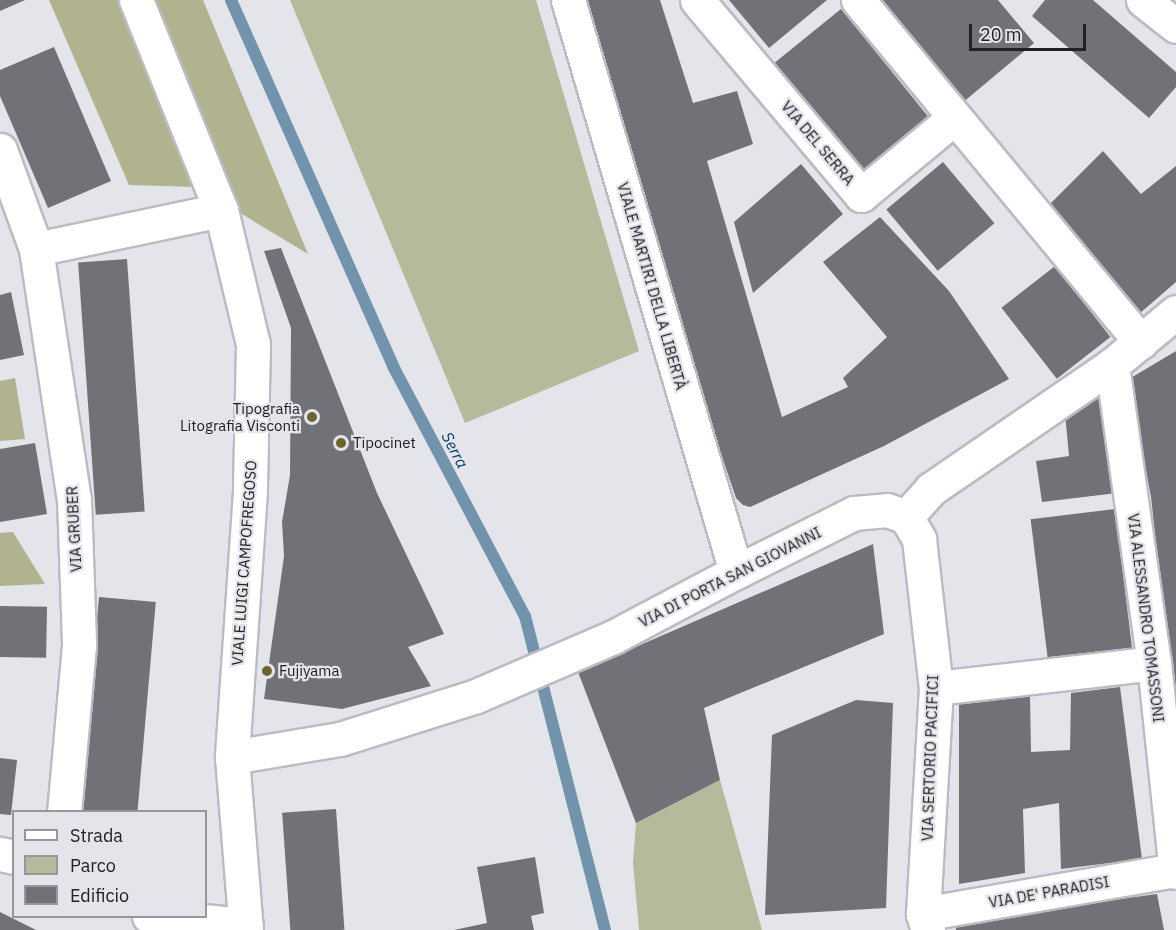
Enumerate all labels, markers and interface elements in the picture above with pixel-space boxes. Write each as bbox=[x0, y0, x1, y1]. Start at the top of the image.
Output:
scale bar bbox=[972, 12, 1089, 50]
text: 20 m bbox=[980, 23, 1022, 46]
street label: VIA DEL SERRA bbox=[778, 97, 858, 189]
street label: VIALE MARTIRI DELLA LIBERTÀ bbox=[614, 180, 690, 392]
place label: Tipografia Litografia Visconti bbox=[180, 399, 300, 434]
marker: Tipografia Litografia Visconti bbox=[305, 410, 319, 424]
water label: Serra bbox=[438, 429, 472, 471]
place label: Tipocinet bbox=[353, 434, 416, 452]
marker: Tipocinet bbox=[334, 436, 348, 450]
street label: VIALE LUIGI CAMPOFREGOSO bbox=[228, 460, 260, 666]
street label: VIA GRUBER bbox=[63, 485, 85, 573]
street label: VIA ALESSANDRO TOMASSONI bbox=[1124, 512, 1168, 724]
street label: VIA DI PORTA SAN GIOVANNI bbox=[636, 523, 824, 631]
place label: Fujiyama bbox=[279, 662, 339, 680]
marker: Fujiyama bbox=[260, 664, 274, 678]
street label: VIA SERTORIO PACIFICI bbox=[918, 675, 942, 841]
legend bbox=[12, 810, 207, 918]
text: Strada bbox=[70, 824, 123, 847]
text: Parco bbox=[70, 854, 116, 877]
street label: VIA DE' PARADISI bbox=[987, 873, 1111, 911]
text: Edificio bbox=[70, 884, 129, 907]

